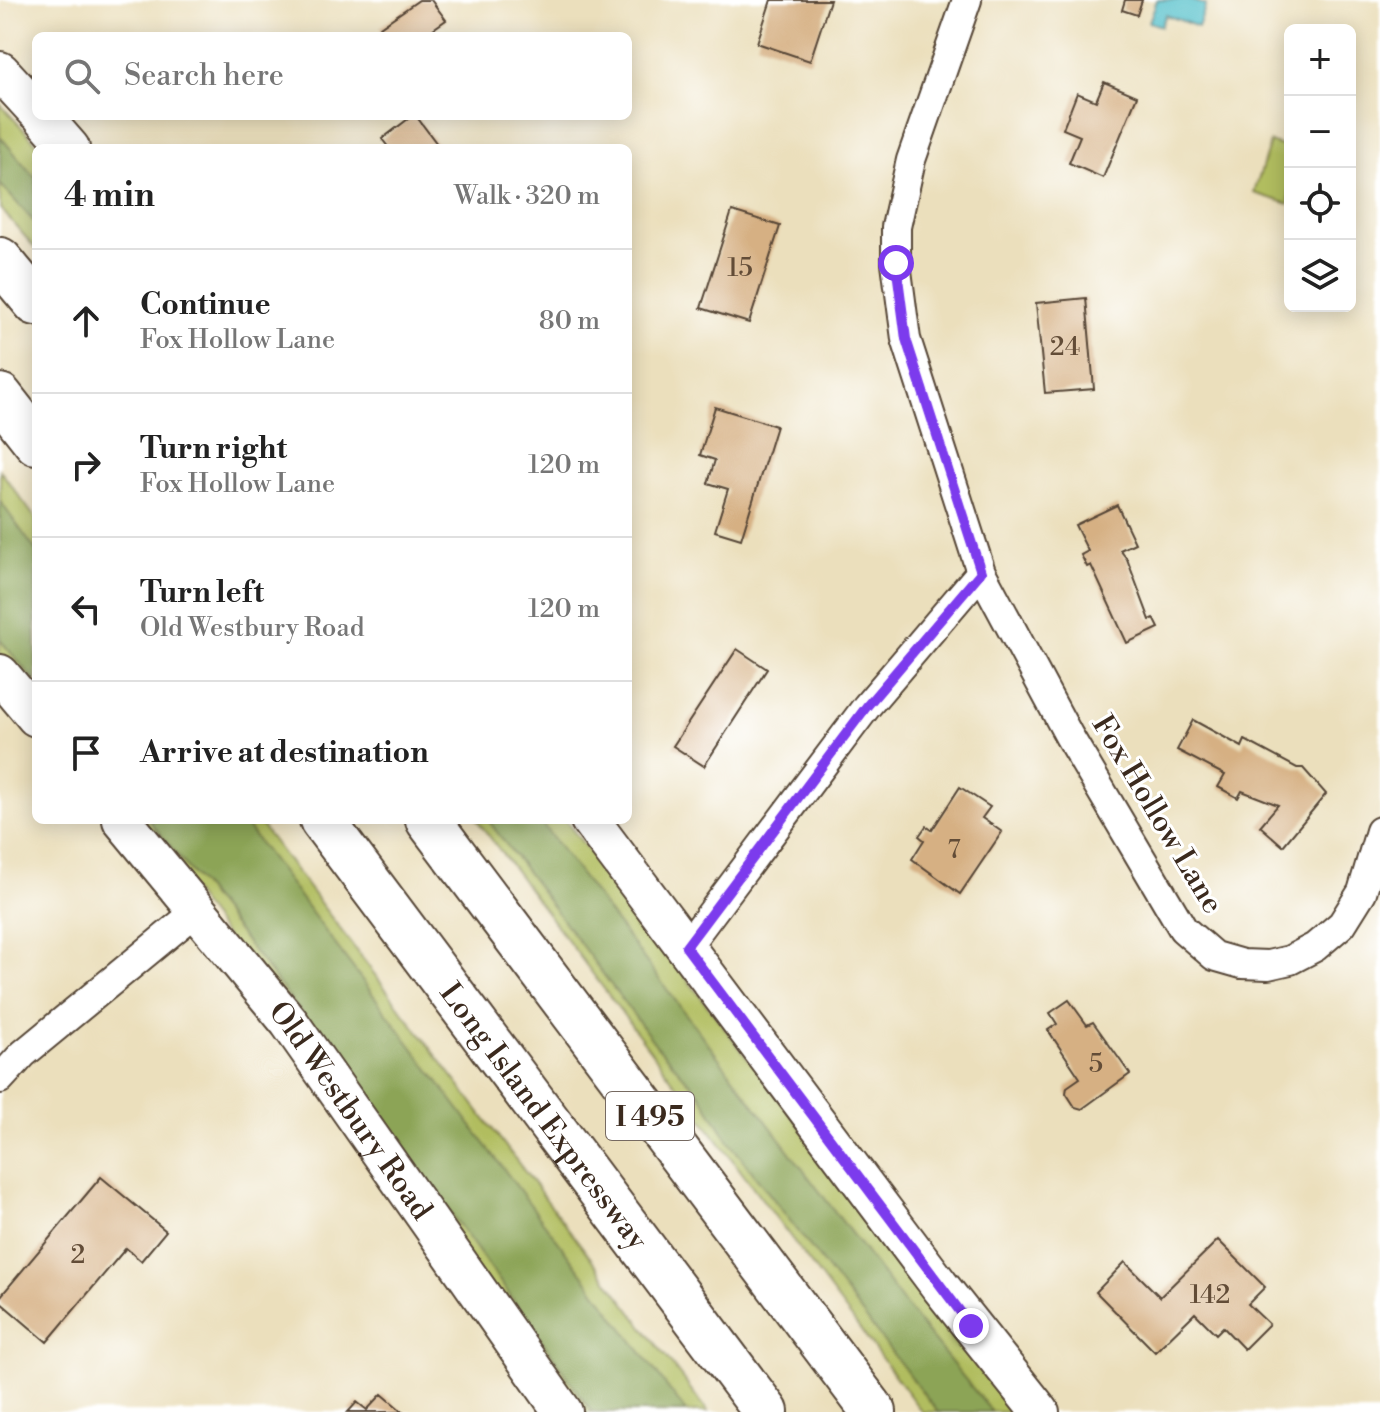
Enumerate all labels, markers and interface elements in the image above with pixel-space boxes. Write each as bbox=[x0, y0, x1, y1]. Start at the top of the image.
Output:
map controls bbox=[1284, 24, 1356, 312]
button: + bbox=[1284, 24, 1356, 96]
search box bbox=[32, 32, 632, 120]
icon: search bbox=[60, 54, 104, 98]
text: Search here bbox=[124, 57, 284, 95]
button: − bbox=[1284, 96, 1356, 168]
button: locate bbox=[1284, 168, 1356, 240]
text: 4 min bbox=[64, 175, 155, 217]
text: Walk · 320 m bbox=[454, 180, 600, 212]
button: layers bbox=[1284, 240, 1356, 312]
route start bbox=[878, 245, 914, 281]
house number: 15 bbox=[727, 252, 753, 284]
text: Continue bbox=[140, 286, 271, 324]
icon: ahead bbox=[64, 299, 108, 343]
text: 80 m bbox=[539, 305, 600, 337]
text: Fox Hollow Lane bbox=[140, 324, 335, 356]
house number: 24 bbox=[1050, 331, 1080, 363]
text: Turn right bbox=[140, 430, 287, 468]
icon: right bbox=[64, 443, 108, 487]
text: 120 m bbox=[528, 449, 600, 481]
text: Fox Hollow Lane bbox=[140, 468, 335, 500]
text: Turn left bbox=[140, 574, 264, 612]
icon: left bbox=[64, 587, 108, 631]
text: 120 m bbox=[528, 593, 600, 625]
text: Old Westbury Road bbox=[140, 612, 364, 644]
street label: Fox Hollow Lane bbox=[1083, 708, 1231, 921]
icon: arrive bbox=[64, 731, 108, 775]
text: Arrive at destination bbox=[140, 734, 429, 772]
house number: 7 bbox=[947, 834, 961, 866]
street label: Long Island Expressway bbox=[431, 975, 656, 1258]
street label: Old Westbury Road bbox=[260, 994, 440, 1228]
house number: 5 bbox=[1089, 1048, 1103, 1080]
road number: I 495 bbox=[606, 1092, 694, 1140]
house number: 2 bbox=[71, 1239, 85, 1271]
house number: 142 bbox=[1190, 1279, 1230, 1311]
route end bbox=[953, 1308, 989, 1344]

